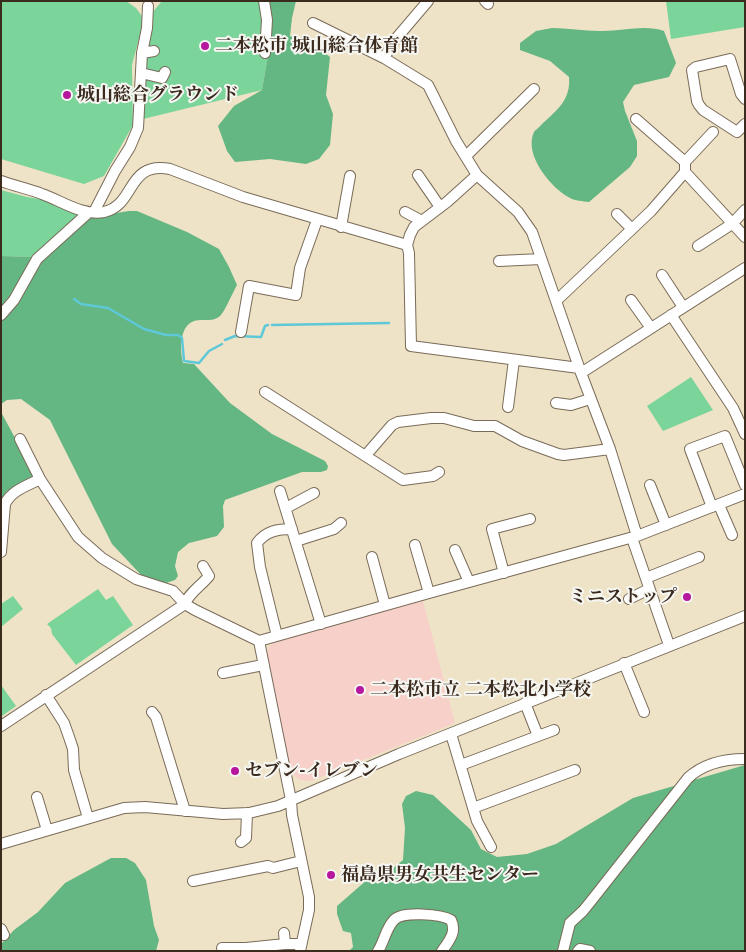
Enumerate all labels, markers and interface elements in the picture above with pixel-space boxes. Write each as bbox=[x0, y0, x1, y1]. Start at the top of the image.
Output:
place label: 二本松市 城山総合体育館 bbox=[215, 35, 418, 57]
marker: 二本松市 城山総合体育館 bbox=[199, 40, 211, 52]
place label: 城山総合グラウンド bbox=[77, 84, 239, 106]
marker: 城山総合グラウンド bbox=[61, 89, 73, 101]
place label: ミニストップ bbox=[569, 586, 677, 608]
marker: ミニストップ bbox=[681, 591, 693, 603]
place label: 二本松市立 二本松北小学校 bbox=[370, 679, 591, 701]
marker: 二本松市立 二本松北小学校 bbox=[354, 684, 366, 696]
place label: セブン-イレブン bbox=[245, 760, 378, 782]
marker: セブン-イレブン bbox=[229, 765, 241, 777]
place label: 福島県男女共生センター bbox=[341, 864, 539, 886]
marker: 福島県男女共生センター bbox=[325, 869, 337, 881]

